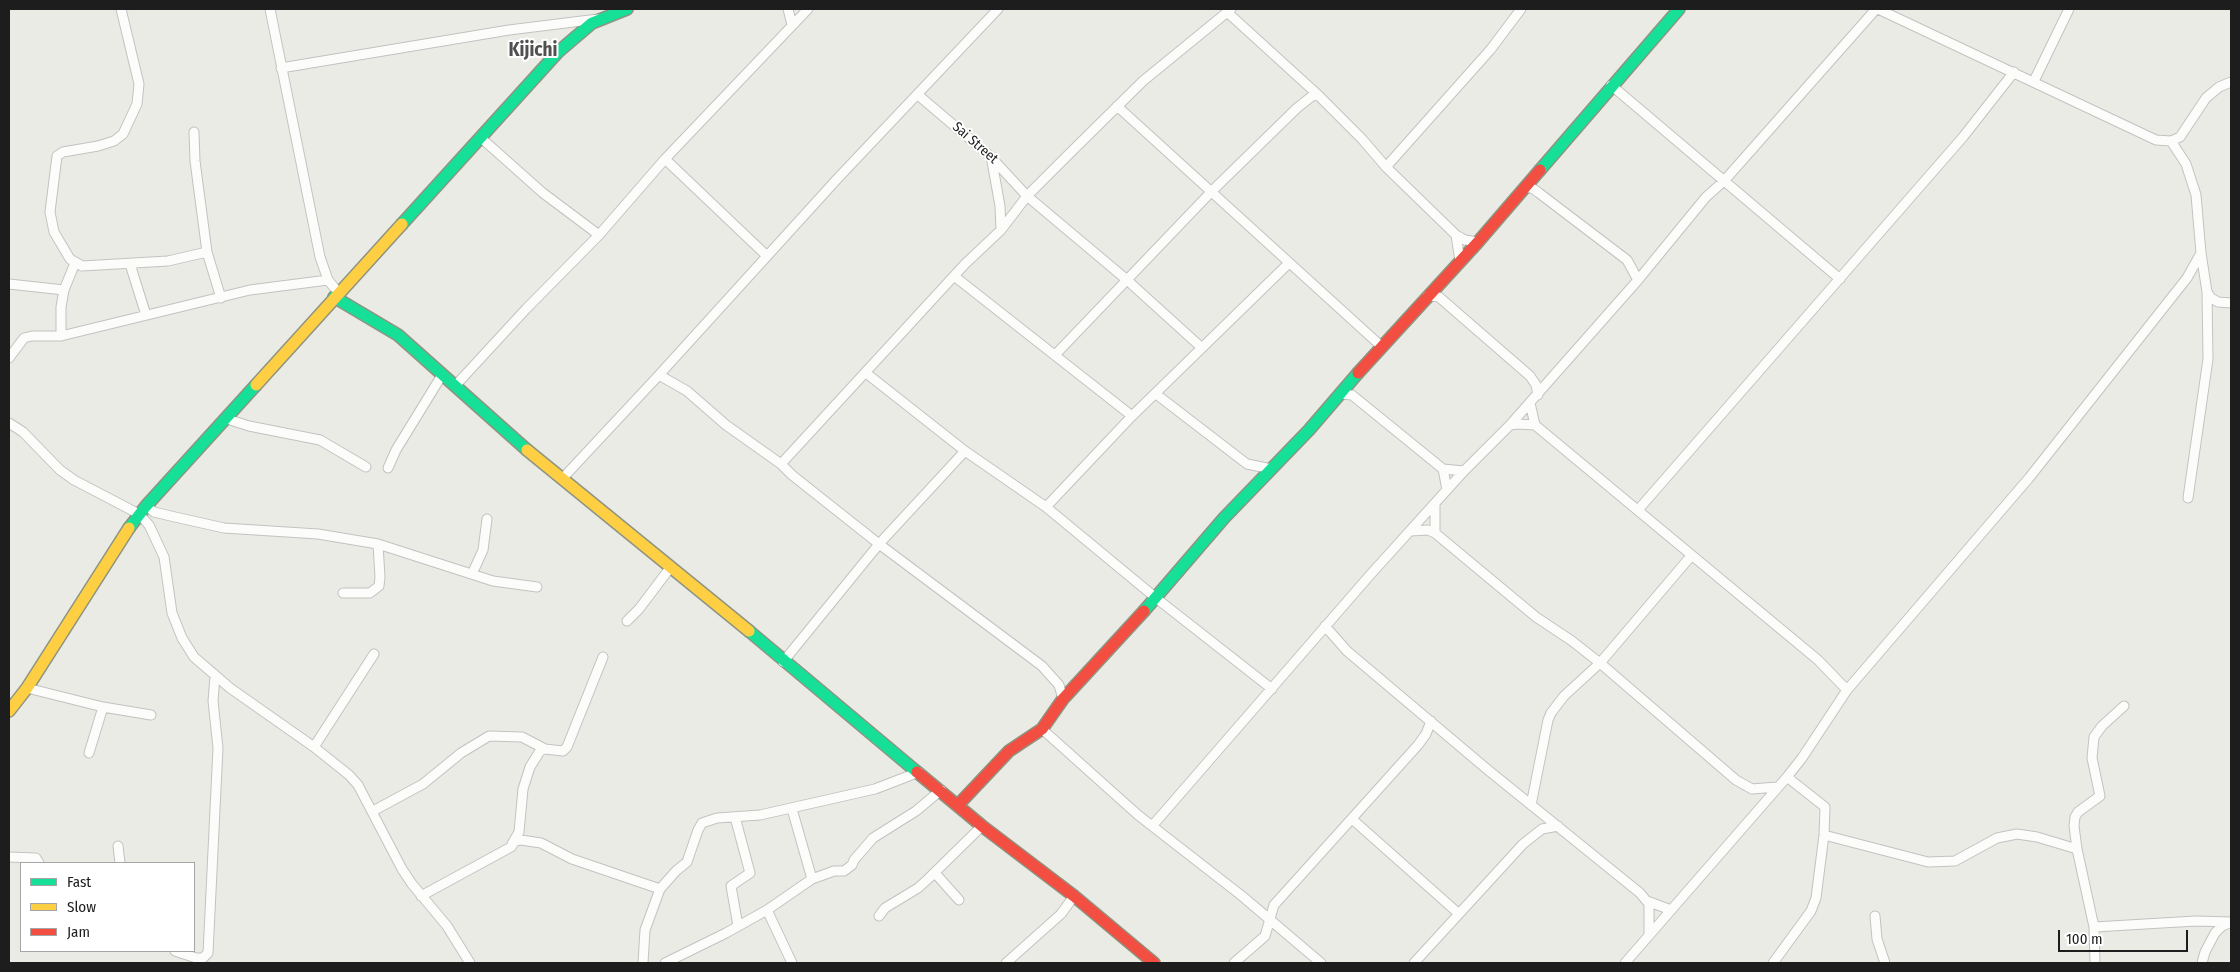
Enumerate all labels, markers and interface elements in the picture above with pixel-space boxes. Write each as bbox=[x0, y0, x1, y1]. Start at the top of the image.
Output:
district label: Kijichi bbox=[509, 40, 557, 62]
street label: Sai Street bbox=[949, 119, 1001, 167]
legend bbox=[20, 862, 195, 952]
text: Fast bbox=[67, 873, 91, 891]
text: Slow bbox=[67, 898, 96, 916]
scale bar bbox=[2060, 920, 2190, 952]
text: Jam bbox=[67, 923, 90, 941]
text: 100 m bbox=[2066, 930, 2103, 948]

